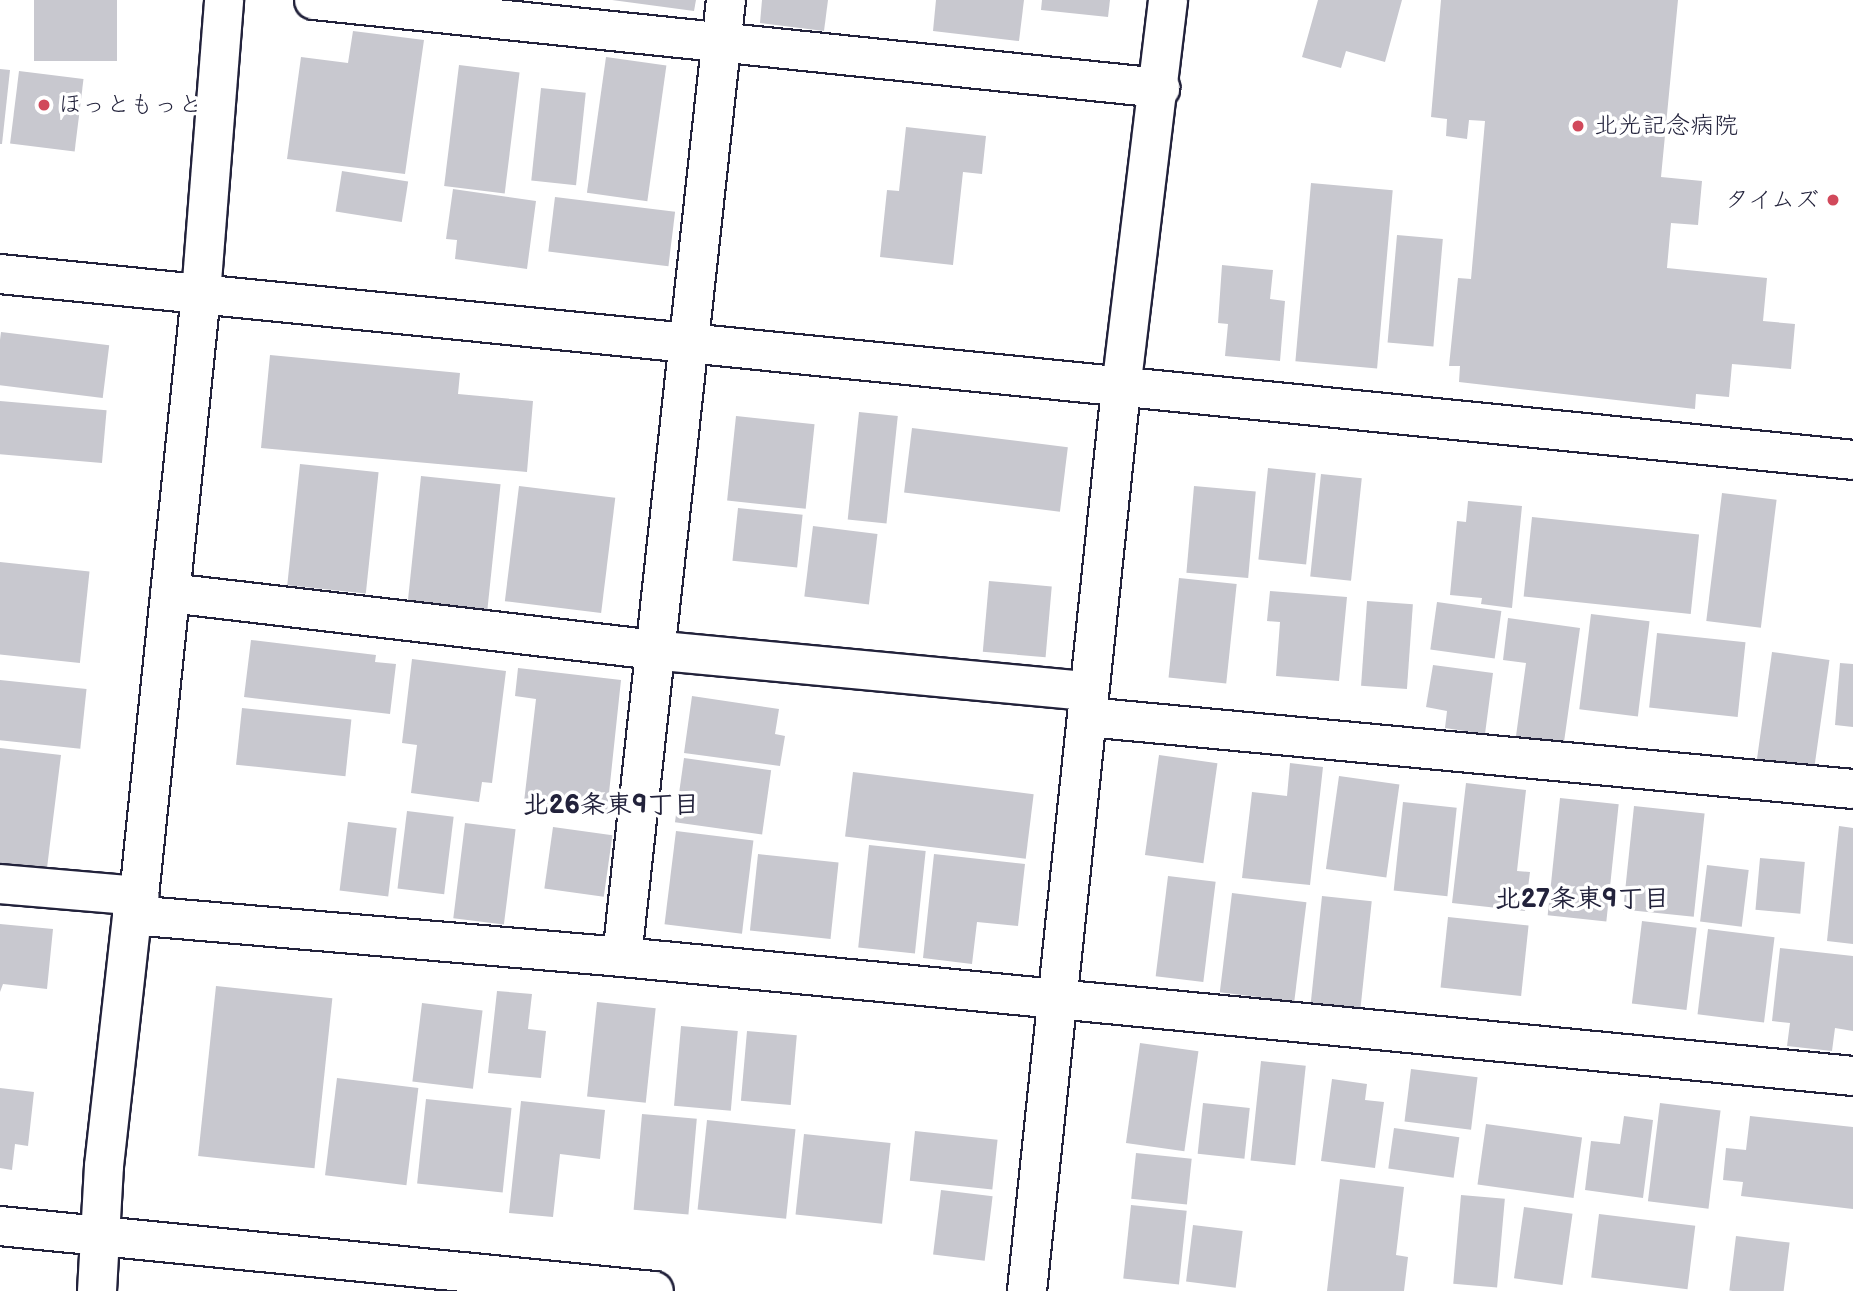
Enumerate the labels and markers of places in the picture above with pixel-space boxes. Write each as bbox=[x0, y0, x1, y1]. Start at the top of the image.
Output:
place label: ほっともっと bbox=[58, 91, 202, 119]
marker: ほっともっと bbox=[36, 97, 52, 113]
place label: 北光記念病院 bbox=[1594, 112, 1738, 140]
marker: 北光記念病院 bbox=[1568, 116, 1588, 136]
place label: タイムズ bbox=[1723, 186, 1819, 214]
marker: タイムズ bbox=[1825, 192, 1841, 208]

